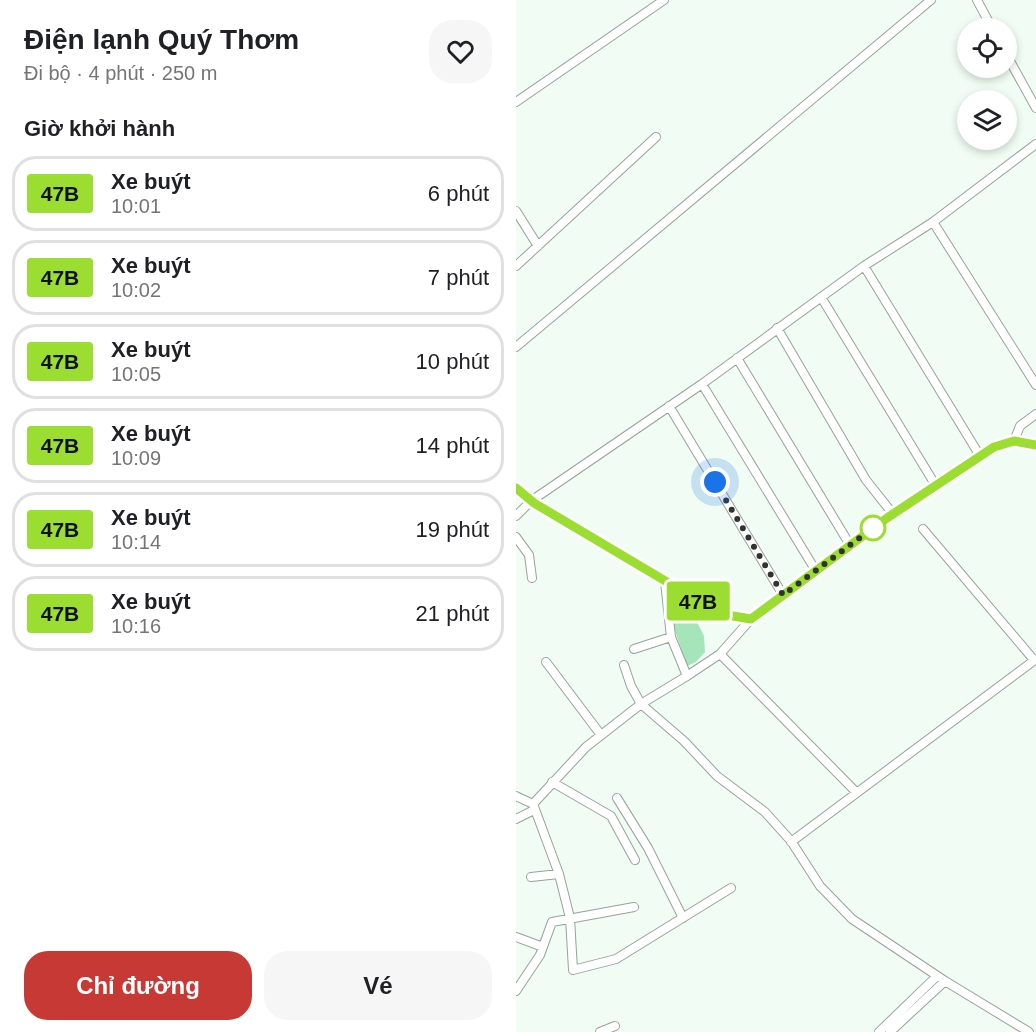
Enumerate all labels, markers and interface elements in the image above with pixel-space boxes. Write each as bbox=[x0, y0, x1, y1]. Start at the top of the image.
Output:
map controls bbox=[957, 18, 1017, 150]
button: locate bbox=[957, 18, 1017, 78]
button: heart bbox=[429, 20, 492, 83]
text: Điện lạnh Quý Thơm bbox=[24, 24, 299, 55]
text: Đi bộ · 4 phút · 250 m bbox=[24, 62, 217, 84]
button: layers bbox=[957, 90, 1017, 150]
text: Giờ khởi hành bbox=[24, 116, 175, 141]
text: Xe buýt bbox=[111, 169, 190, 194]
text: 6 phút bbox=[428, 181, 489, 206]
text: 47B bbox=[41, 182, 79, 205]
text: 10:01 bbox=[111, 195, 161, 217]
text: Xe buýt bbox=[111, 253, 190, 278]
text: 7 phút bbox=[428, 265, 489, 290]
text: 47B bbox=[41, 266, 79, 289]
text: 10:02 bbox=[111, 279, 161, 301]
text: Xe buýt bbox=[111, 337, 190, 362]
text: 10 phút bbox=[416, 349, 489, 374]
text: 47B bbox=[41, 350, 79, 373]
text: 10:05 bbox=[111, 363, 161, 385]
text: Xe buýt bbox=[111, 421, 190, 446]
text: 14 phút bbox=[416, 433, 489, 458]
text: 47B bbox=[41, 434, 79, 457]
text: 10:09 bbox=[111, 447, 161, 469]
your location bbox=[700, 467, 730, 497]
text: Xe buýt bbox=[111, 505, 190, 530]
unlabelled marker bbox=[860, 515, 886, 541]
text: 19 phút bbox=[416, 517, 489, 542]
text: 47B bbox=[41, 518, 79, 541]
text: 10:14 bbox=[111, 531, 161, 553]
line badge: 47B bbox=[664, 582, 732, 620]
text: Xe buýt bbox=[111, 589, 190, 614]
text: 47B bbox=[679, 590, 717, 613]
text: 21 phút bbox=[416, 601, 489, 626]
text: 47B bbox=[41, 602, 79, 625]
text: 10:16 bbox=[111, 615, 161, 637]
button: Chỉ đường bbox=[24, 951, 252, 1020]
button: Vé bbox=[264, 951, 492, 1020]

